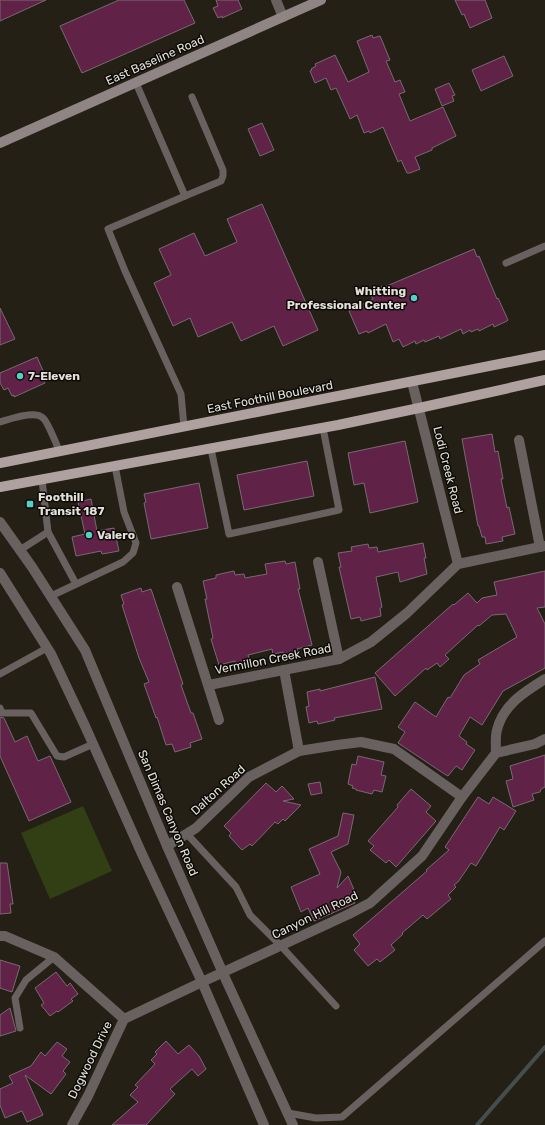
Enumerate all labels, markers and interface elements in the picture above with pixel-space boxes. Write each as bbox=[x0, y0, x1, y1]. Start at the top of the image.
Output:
street label: East Baseline Road bbox=[104, 32, 206, 88]
place label: Whitting Professional Center bbox=[287, 284, 407, 312]
marker: Whitting Professional Center bbox=[409, 293, 419, 303]
place label: 7-Eleven bbox=[28, 369, 80, 383]
marker: 7-Eleven bbox=[15, 371, 25, 381]
street label: East Foothill Boulevard bbox=[206, 378, 334, 416]
street label: Lodi Creek Road bbox=[430, 425, 466, 515]
place label: Foothill Transit 187 bbox=[38, 490, 104, 518]
marker: Foothill Transit 187 bbox=[25, 499, 35, 509]
place label: Valero bbox=[97, 528, 135, 542]
marker: Valero bbox=[84, 530, 94, 540]
street label: Vermillon Creek Road bbox=[214, 641, 332, 677]
street label: San Dimas Canyon Road bbox=[135, 748, 201, 878]
street label: Dalton Road bbox=[188, 762, 248, 818]
street label: Canyon Hill Road bbox=[270, 888, 360, 942]
street label: Dogwood Drive bbox=[65, 1019, 115, 1101]

